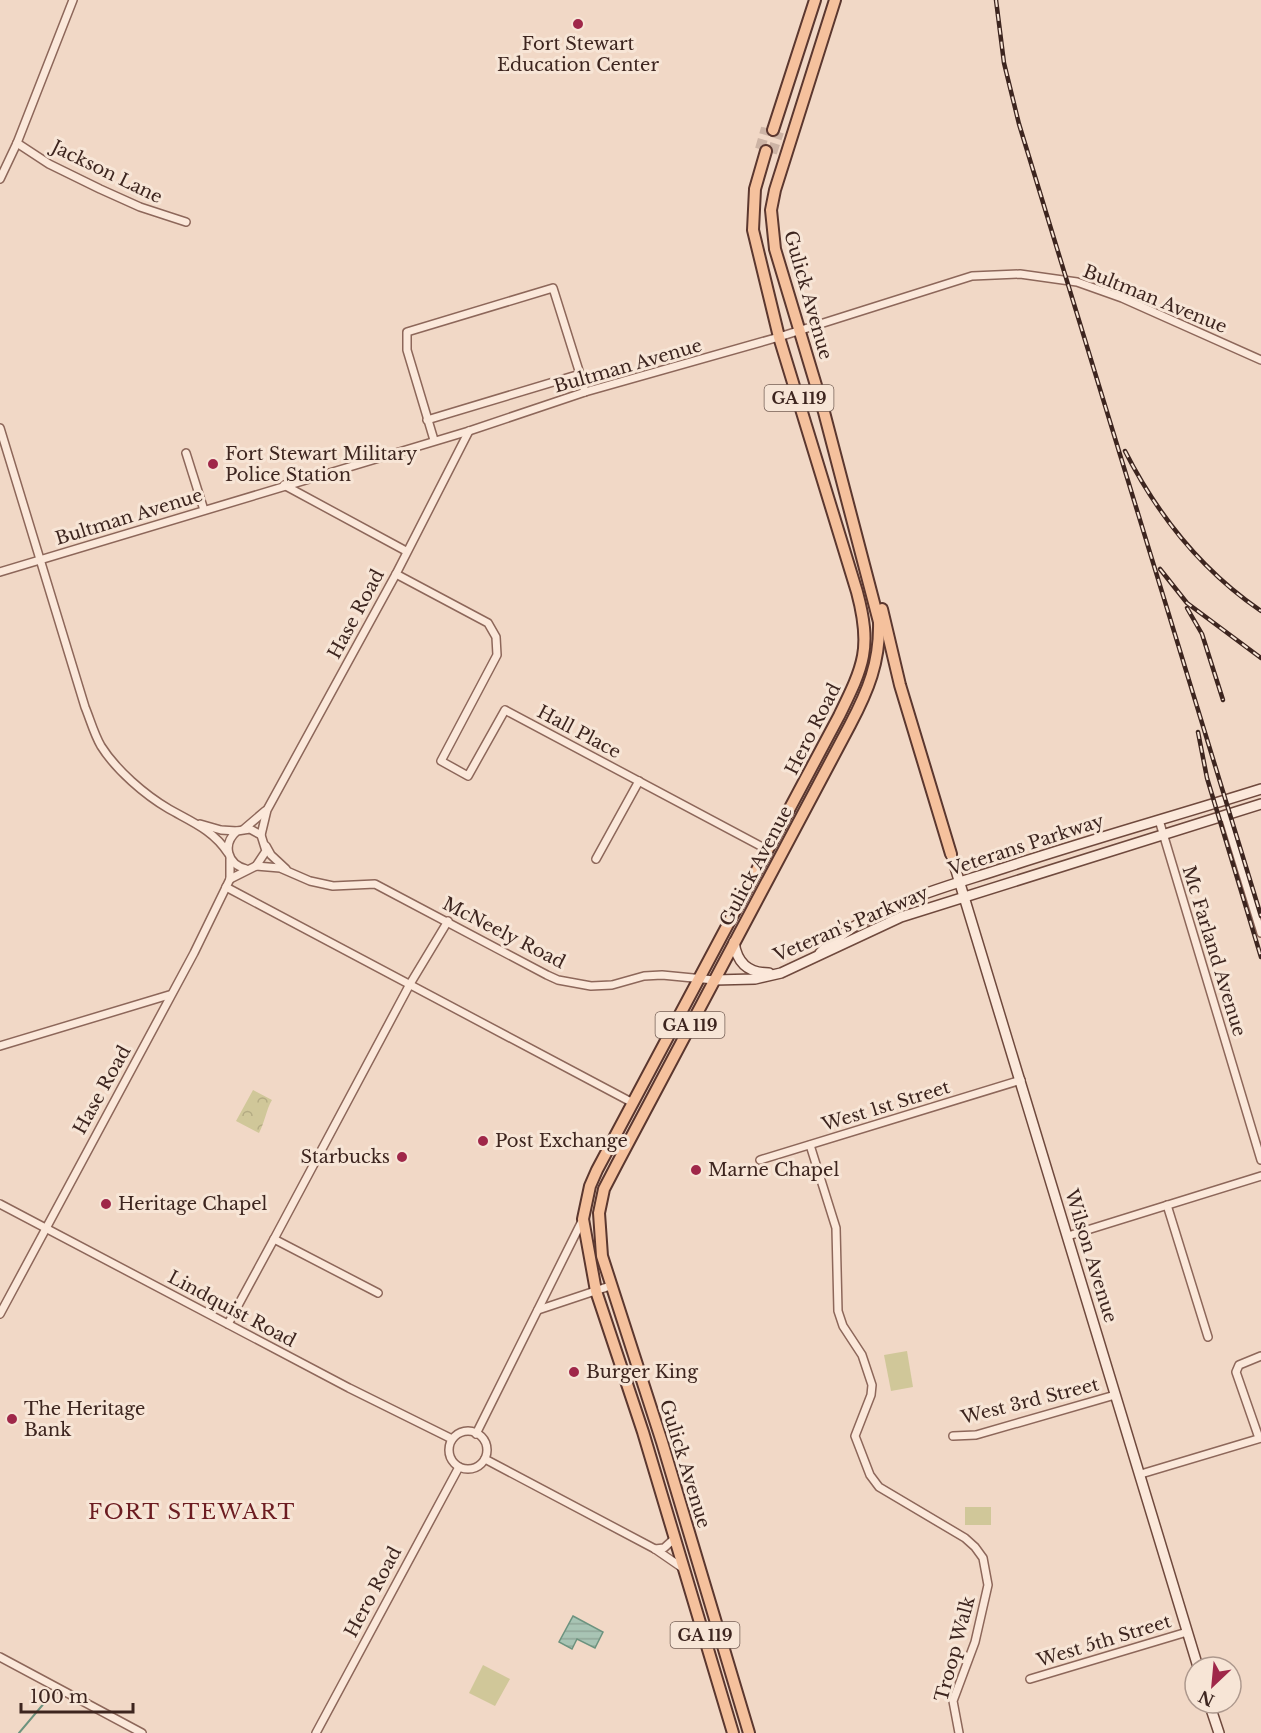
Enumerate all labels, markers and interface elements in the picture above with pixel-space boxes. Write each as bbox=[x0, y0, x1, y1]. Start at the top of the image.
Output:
marker: Fort Stewart Education Center bbox=[571, 17, 585, 31]
place label: Fort Stewart Education Center bbox=[497, 33, 659, 76]
street label: Jackson Lane bbox=[46, 135, 166, 208]
street label: Gulick Avenue bbox=[779, 228, 837, 362]
street label: Bultman Avenue bbox=[1080, 260, 1230, 338]
street label: Bultman Avenue bbox=[551, 334, 705, 398]
road number: GA 119 bbox=[764, 385, 834, 411]
place label: Fort Stewart Military Police Station bbox=[225, 443, 418, 486]
marker: Fort Stewart Military Police Station bbox=[206, 457, 220, 471]
street label: Bultman Avenue bbox=[53, 484, 205, 550]
street label: Hase Road bbox=[323, 565, 389, 663]
street label: Hero Road bbox=[781, 680, 845, 778]
street label: Hall Place bbox=[533, 701, 625, 763]
street label: Gulick Avenue bbox=[715, 802, 797, 930]
street label: Veterans Parkway bbox=[944, 809, 1107, 881]
street label: Mc Farland Avenue bbox=[1178, 863, 1250, 1039]
street label: Veteran's Parkway bbox=[770, 881, 932, 967]
street label: McNeely Road bbox=[439, 893, 569, 973]
road number: GA 119 bbox=[656, 1012, 724, 1038]
street label: Hase Road bbox=[69, 1042, 135, 1138]
street label: West 1st Street bbox=[818, 1076, 953, 1136]
place label: Post Exchange bbox=[495, 1130, 628, 1152]
marker: Post Exchange bbox=[476, 1134, 490, 1148]
place label: Starbucks bbox=[300, 1146, 390, 1168]
marker: Starbucks bbox=[395, 1150, 409, 1164]
place label: Marne Chapel bbox=[708, 1159, 839, 1181]
marker: Marne Chapel bbox=[689, 1163, 703, 1177]
street label: Wilson Avenue bbox=[1060, 1186, 1122, 1325]
place label: Heritage Chapel bbox=[118, 1193, 268, 1215]
marker: Heritage Chapel bbox=[99, 1197, 113, 1211]
street label: Lindquist Road bbox=[164, 1266, 300, 1352]
place label: Burger King bbox=[586, 1361, 698, 1383]
marker: Burger King bbox=[567, 1365, 581, 1379]
street label: West 3rd Street bbox=[958, 1373, 1101, 1429]
street label: Gulick Avenue bbox=[655, 1397, 715, 1531]
place label: The Heritage Bank bbox=[24, 1398, 145, 1441]
marker: The Heritage Bank bbox=[5, 1412, 19, 1426]
district label: FORT STEWART bbox=[88, 1499, 296, 1525]
street label: Hero Road bbox=[340, 1543, 406, 1641]
street label: Troop Walk bbox=[930, 1594, 980, 1704]
street label: West 5th Street bbox=[1033, 1610, 1174, 1672]
road number: GA 119 bbox=[670, 1622, 740, 1648]
north arrow bbox=[1183, 1655, 1243, 1715]
scale bar bbox=[21, 1676, 134, 1714]
text: 100 m bbox=[30, 1686, 88, 1708]
text: N bbox=[1195, 1686, 1218, 1711]

